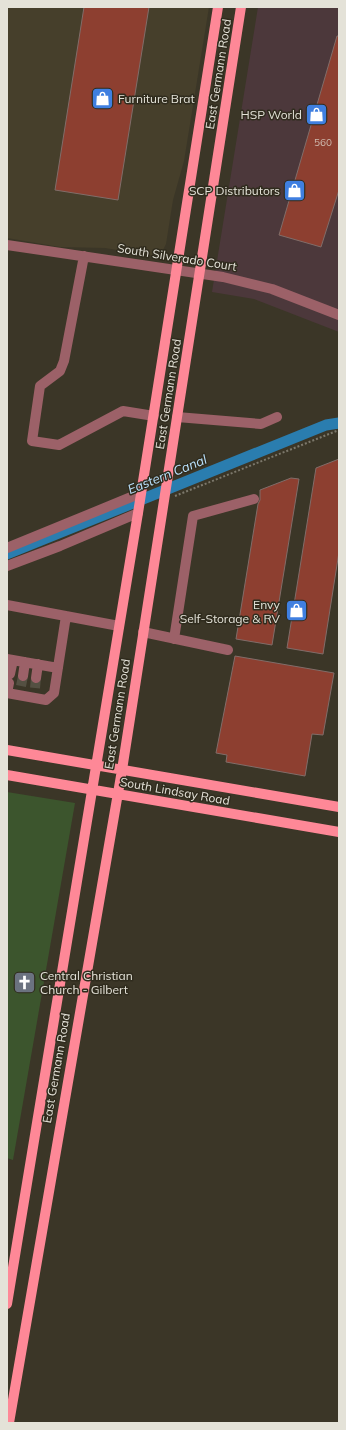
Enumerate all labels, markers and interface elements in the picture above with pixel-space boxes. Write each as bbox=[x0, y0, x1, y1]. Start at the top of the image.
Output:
street label: East Germann Road bbox=[202, 18, 234, 130]
shop icon: Furniture Brat bbox=[89, 85, 115, 111]
place label: Furniture Brat bbox=[118, 91, 195, 106]
shop icon: HSP World bbox=[304, 101, 330, 127]
place label: HSP World bbox=[240, 107, 302, 122]
house number: 560 bbox=[314, 136, 332, 149]
shop icon: SCP Distributors bbox=[282, 177, 308, 203]
place label: SCP Distributors bbox=[189, 183, 280, 198]
street label: South Silverado Court bbox=[116, 240, 238, 274]
street label: East Germann Road bbox=[152, 338, 184, 450]
water label: Eastern Canal bbox=[125, 451, 210, 497]
place label: Envy Self-Storage & RV bbox=[180, 597, 281, 626]
shop icon: Envy Self-Storage & RV bbox=[283, 598, 309, 624]
street label: East Germann Road bbox=[101, 658, 133, 770]
street label: South Lindsay Road bbox=[119, 774, 231, 808]
place label: Central Christian Church - Gilbert bbox=[40, 968, 133, 997]
church icon: Central Christian Church - Gilbert bbox=[12, 969, 38, 995]
street label: East Germann Road bbox=[39, 1012, 73, 1124]

